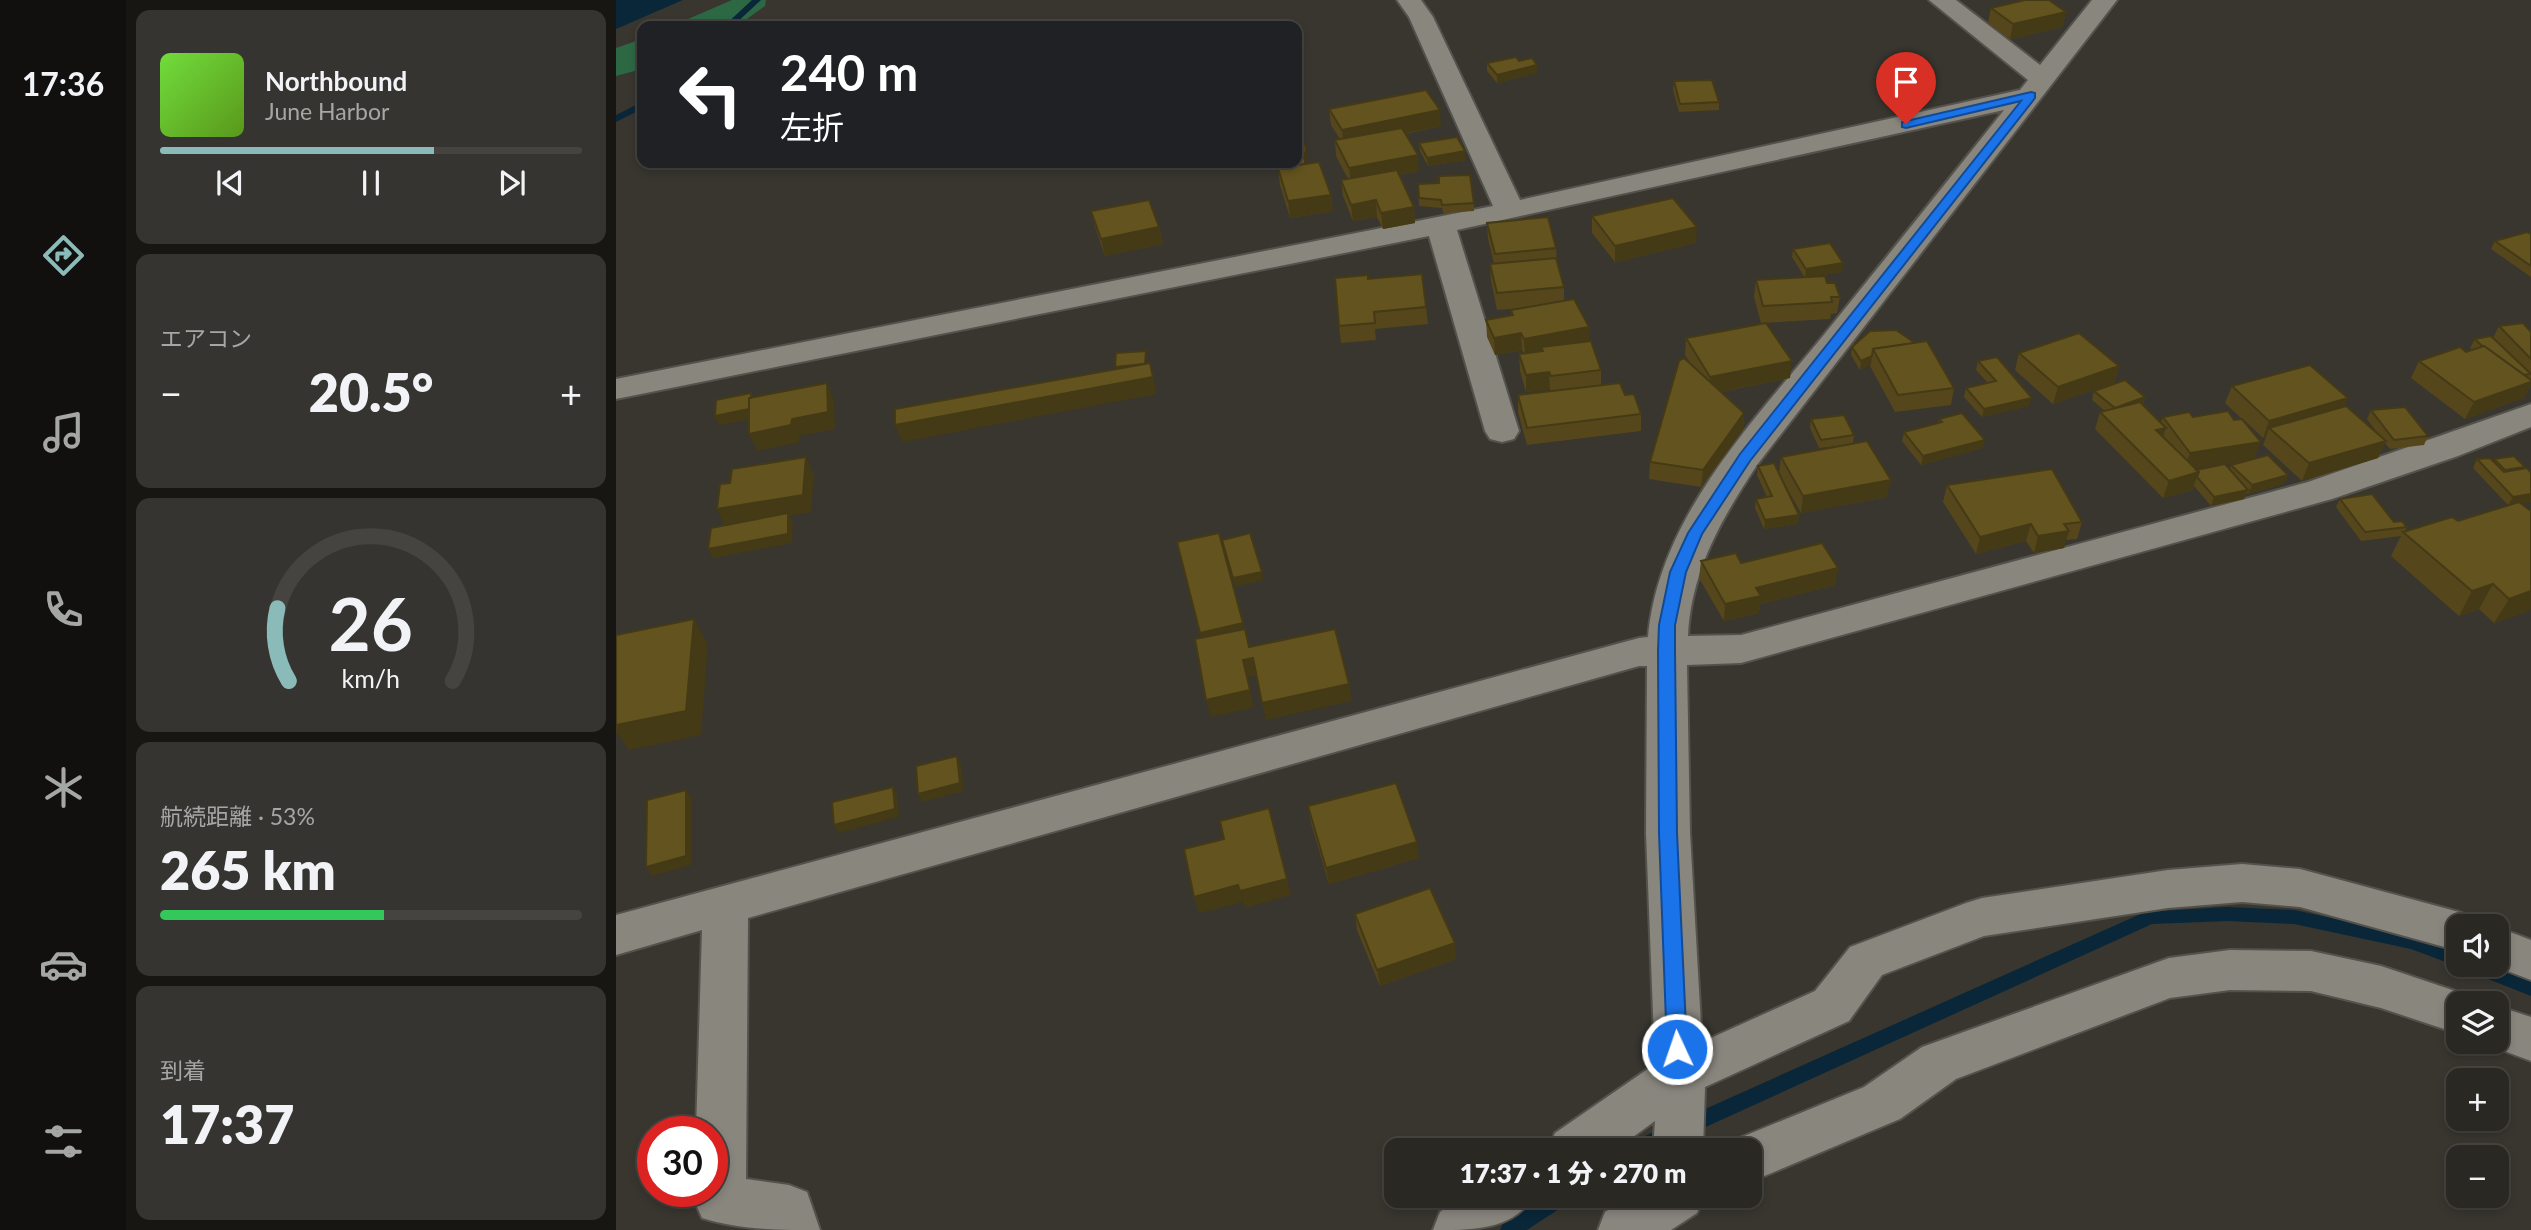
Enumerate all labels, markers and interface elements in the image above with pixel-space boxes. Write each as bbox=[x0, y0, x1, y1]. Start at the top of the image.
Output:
text: 240 m bbox=[780, 43, 918, 101]
icon: left bbox=[665, 49, 756, 140]
pin bbox=[1876, 52, 1936, 124]
icon: arrive bbox=[1887, 63, 1925, 101]
text: 17:36 bbox=[22, 64, 104, 103]
text: Northbound bbox=[265, 65, 407, 97]
text: June Harbor bbox=[265, 97, 389, 125]
text: 左折 bbox=[780, 107, 844, 146]
icon: previous bbox=[211, 164, 249, 202]
icon: pause bbox=[352, 164, 390, 202]
icon: next bbox=[493, 164, 531, 202]
icon: directions bbox=[39, 231, 88, 280]
text: エアコン bbox=[160, 324, 252, 352]
text: 20.5° bbox=[309, 361, 433, 423]
text: − bbox=[160, 370, 182, 416]
text: + bbox=[560, 370, 582, 416]
icon: music bbox=[39, 408, 88, 457]
text: 26 bbox=[329, 579, 413, 667]
icon: phone bbox=[39, 585, 88, 634]
text: km/h bbox=[342, 663, 400, 693]
icon: climate bbox=[39, 763, 88, 812]
text: 航続距離 · 53% bbox=[160, 802, 315, 830]
text: 265 km bbox=[160, 839, 336, 901]
map controls bbox=[2446, 914, 2509, 1208]
button: sound bbox=[2446, 914, 2509, 977]
icon: car bbox=[39, 940, 88, 989]
button: layers bbox=[2446, 991, 2509, 1054]
position arrow bbox=[1640, 1012, 1714, 1086]
text: 到着 bbox=[160, 1056, 206, 1084]
button: + bbox=[2446, 1068, 2509, 1131]
text: 17:37 bbox=[160, 1093, 294, 1155]
speed limit sign: 30 bbox=[637, 1116, 728, 1207]
icon: filters bbox=[39, 1117, 88, 1166]
button: − bbox=[2446, 1145, 2509, 1208]
text: 17:37 · 1 分 · 270 m bbox=[1460, 1157, 1686, 1189]

